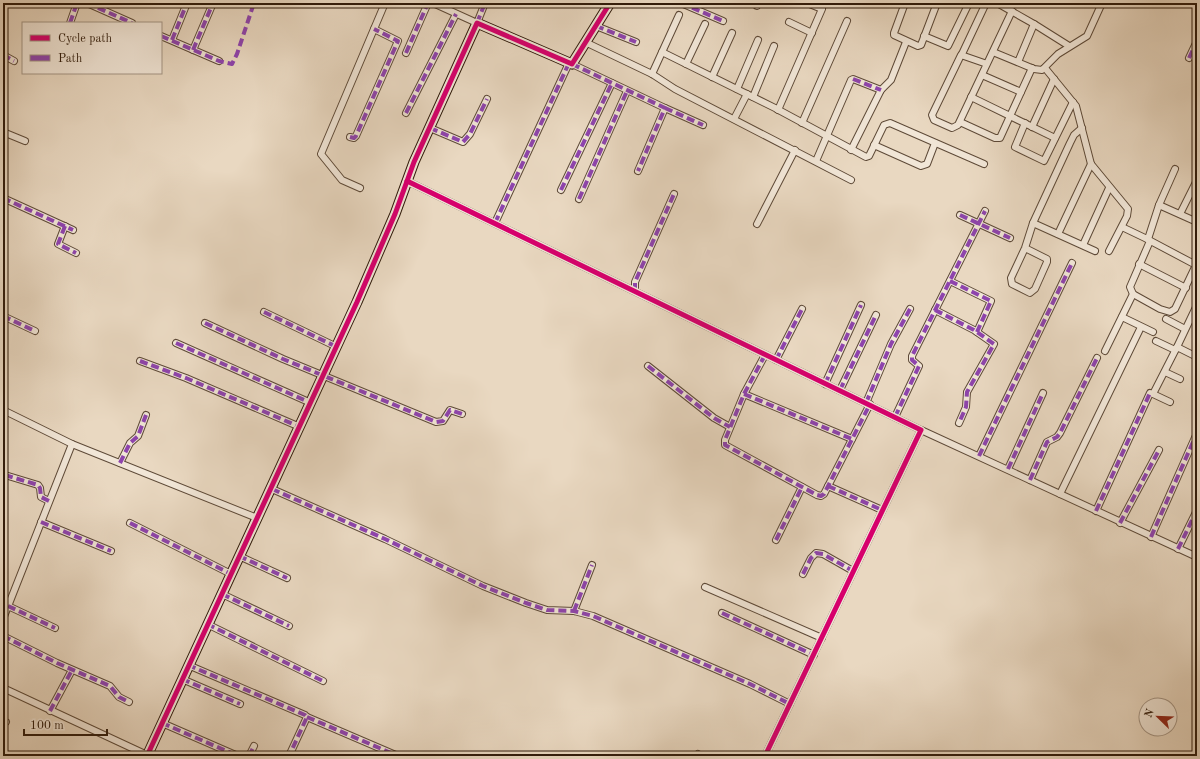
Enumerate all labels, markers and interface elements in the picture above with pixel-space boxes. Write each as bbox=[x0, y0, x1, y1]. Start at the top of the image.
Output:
legend bbox=[22, 22, 162, 74]
text: Cycle path bbox=[58, 33, 113, 45]
text: Path bbox=[58, 53, 83, 65]
north arrow bbox=[1138, 697, 1178, 737]
text: N bbox=[1143, 707, 1157, 720]
scale bar bbox=[24, 711, 107, 737]
text: 100 m bbox=[30, 720, 64, 732]

